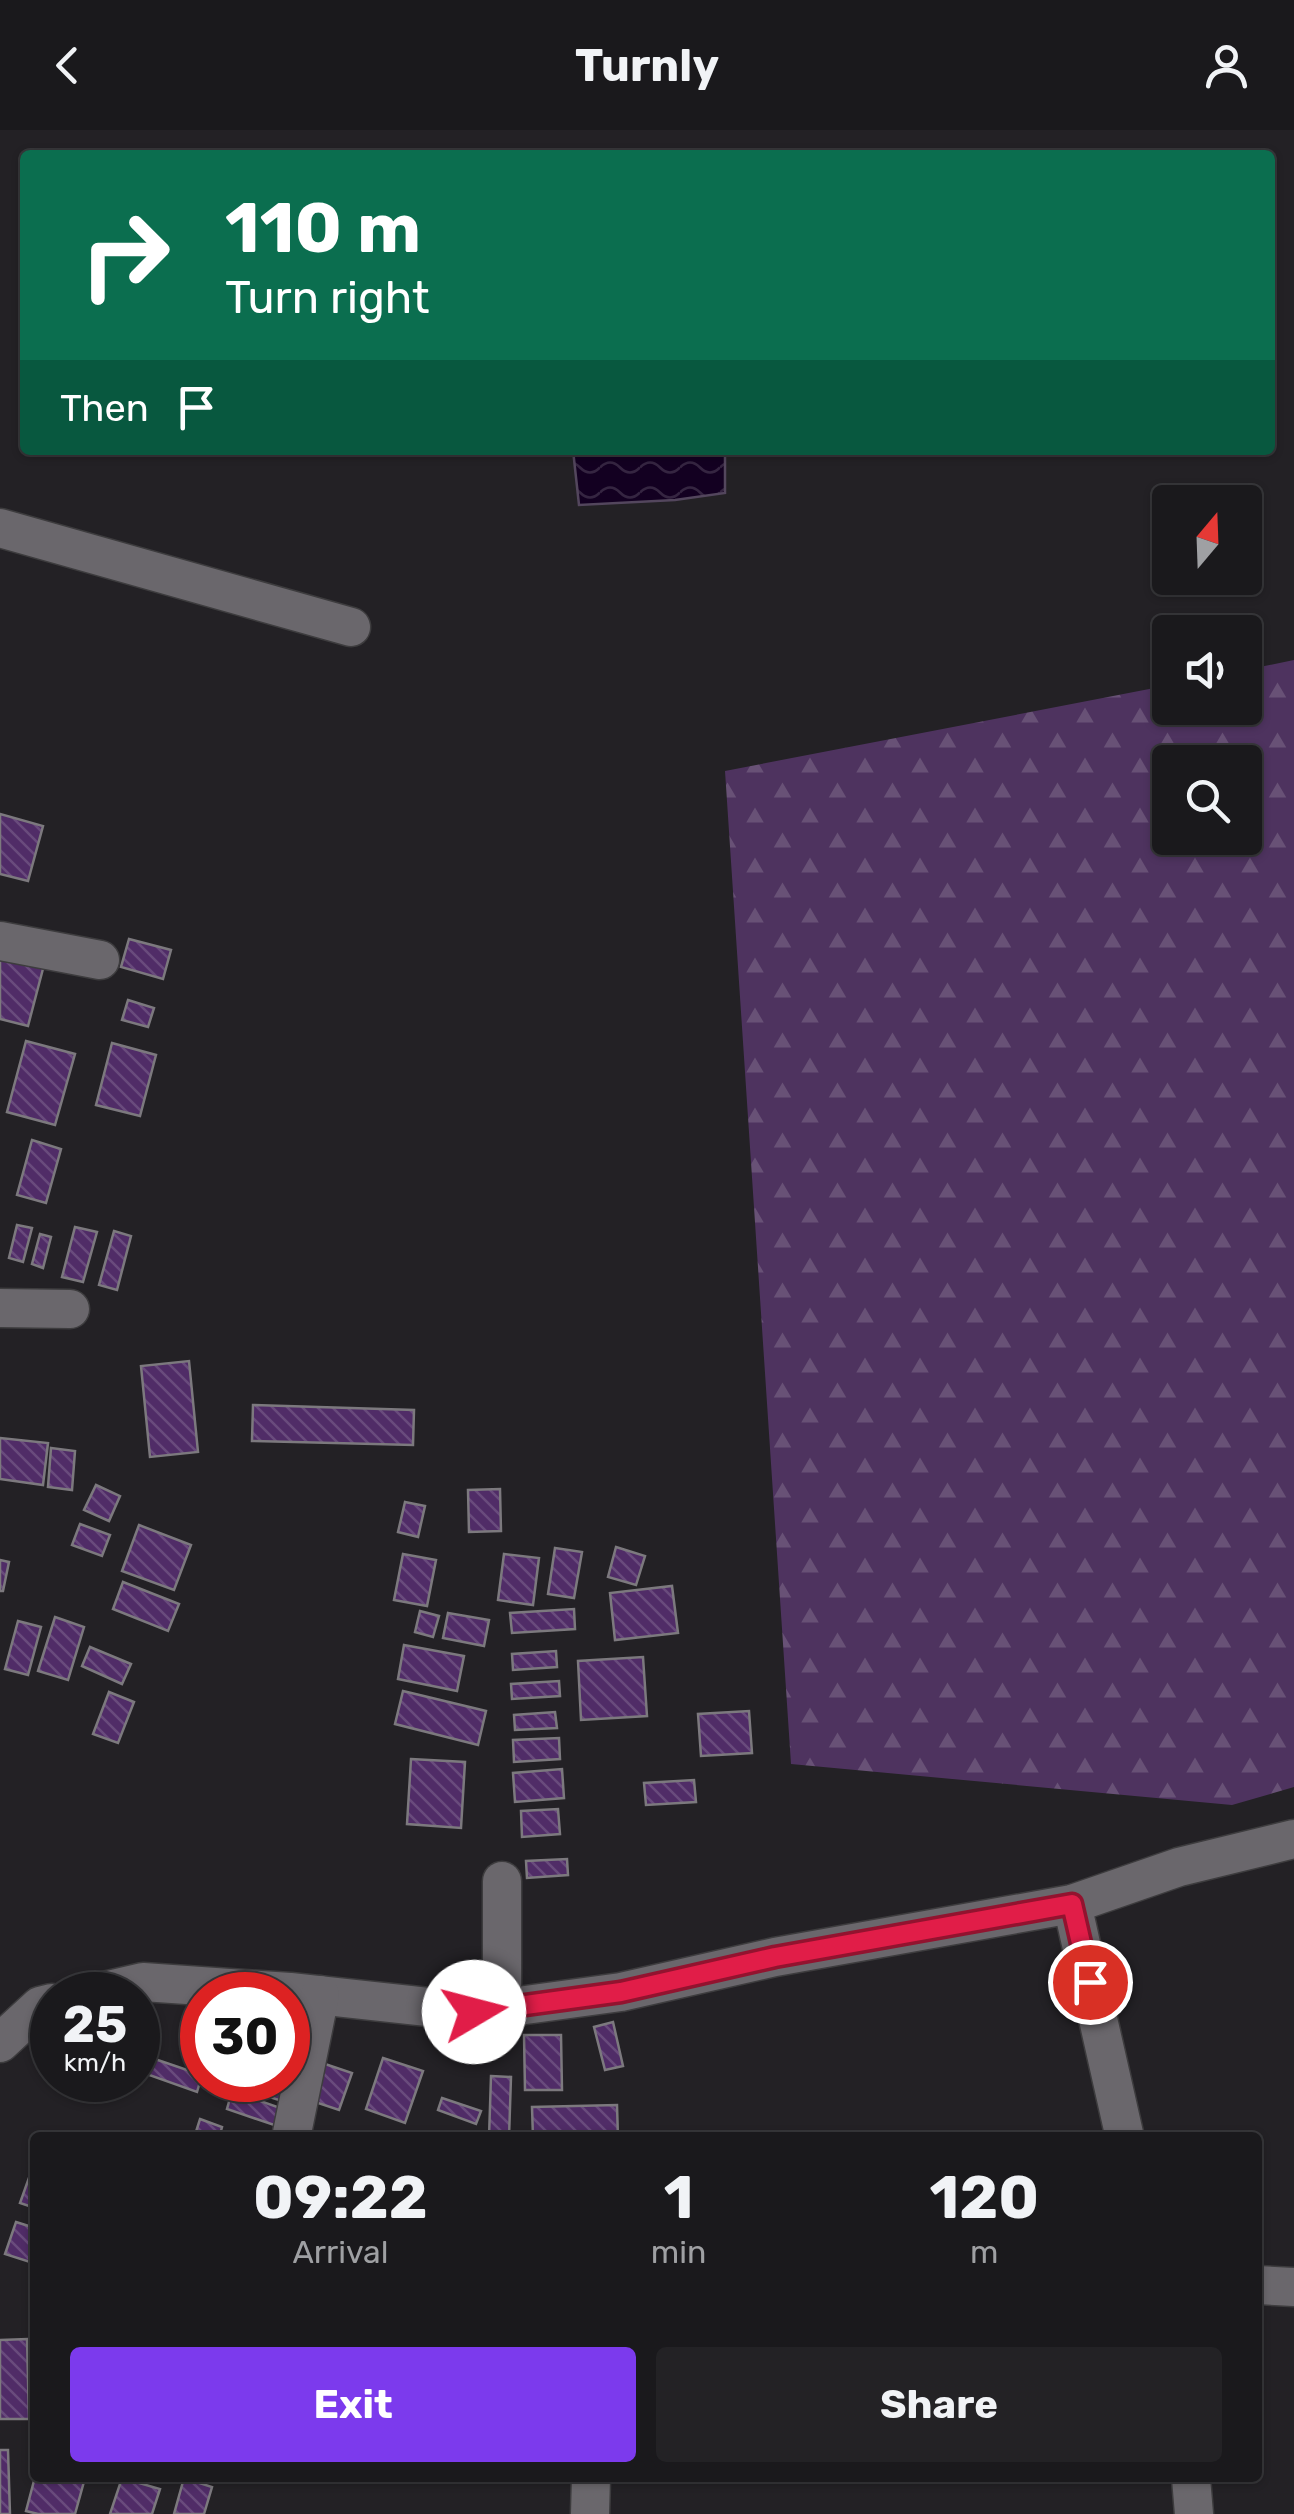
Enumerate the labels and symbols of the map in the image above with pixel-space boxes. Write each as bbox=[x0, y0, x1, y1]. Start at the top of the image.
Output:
north arrow bbox=[1152, 485, 1262, 595]
pin bbox=[1048, 1940, 1133, 2025]
position arrow bbox=[422, 1960, 526, 2064]
speed limit sign: 30 bbox=[180, 1972, 310, 2102]

